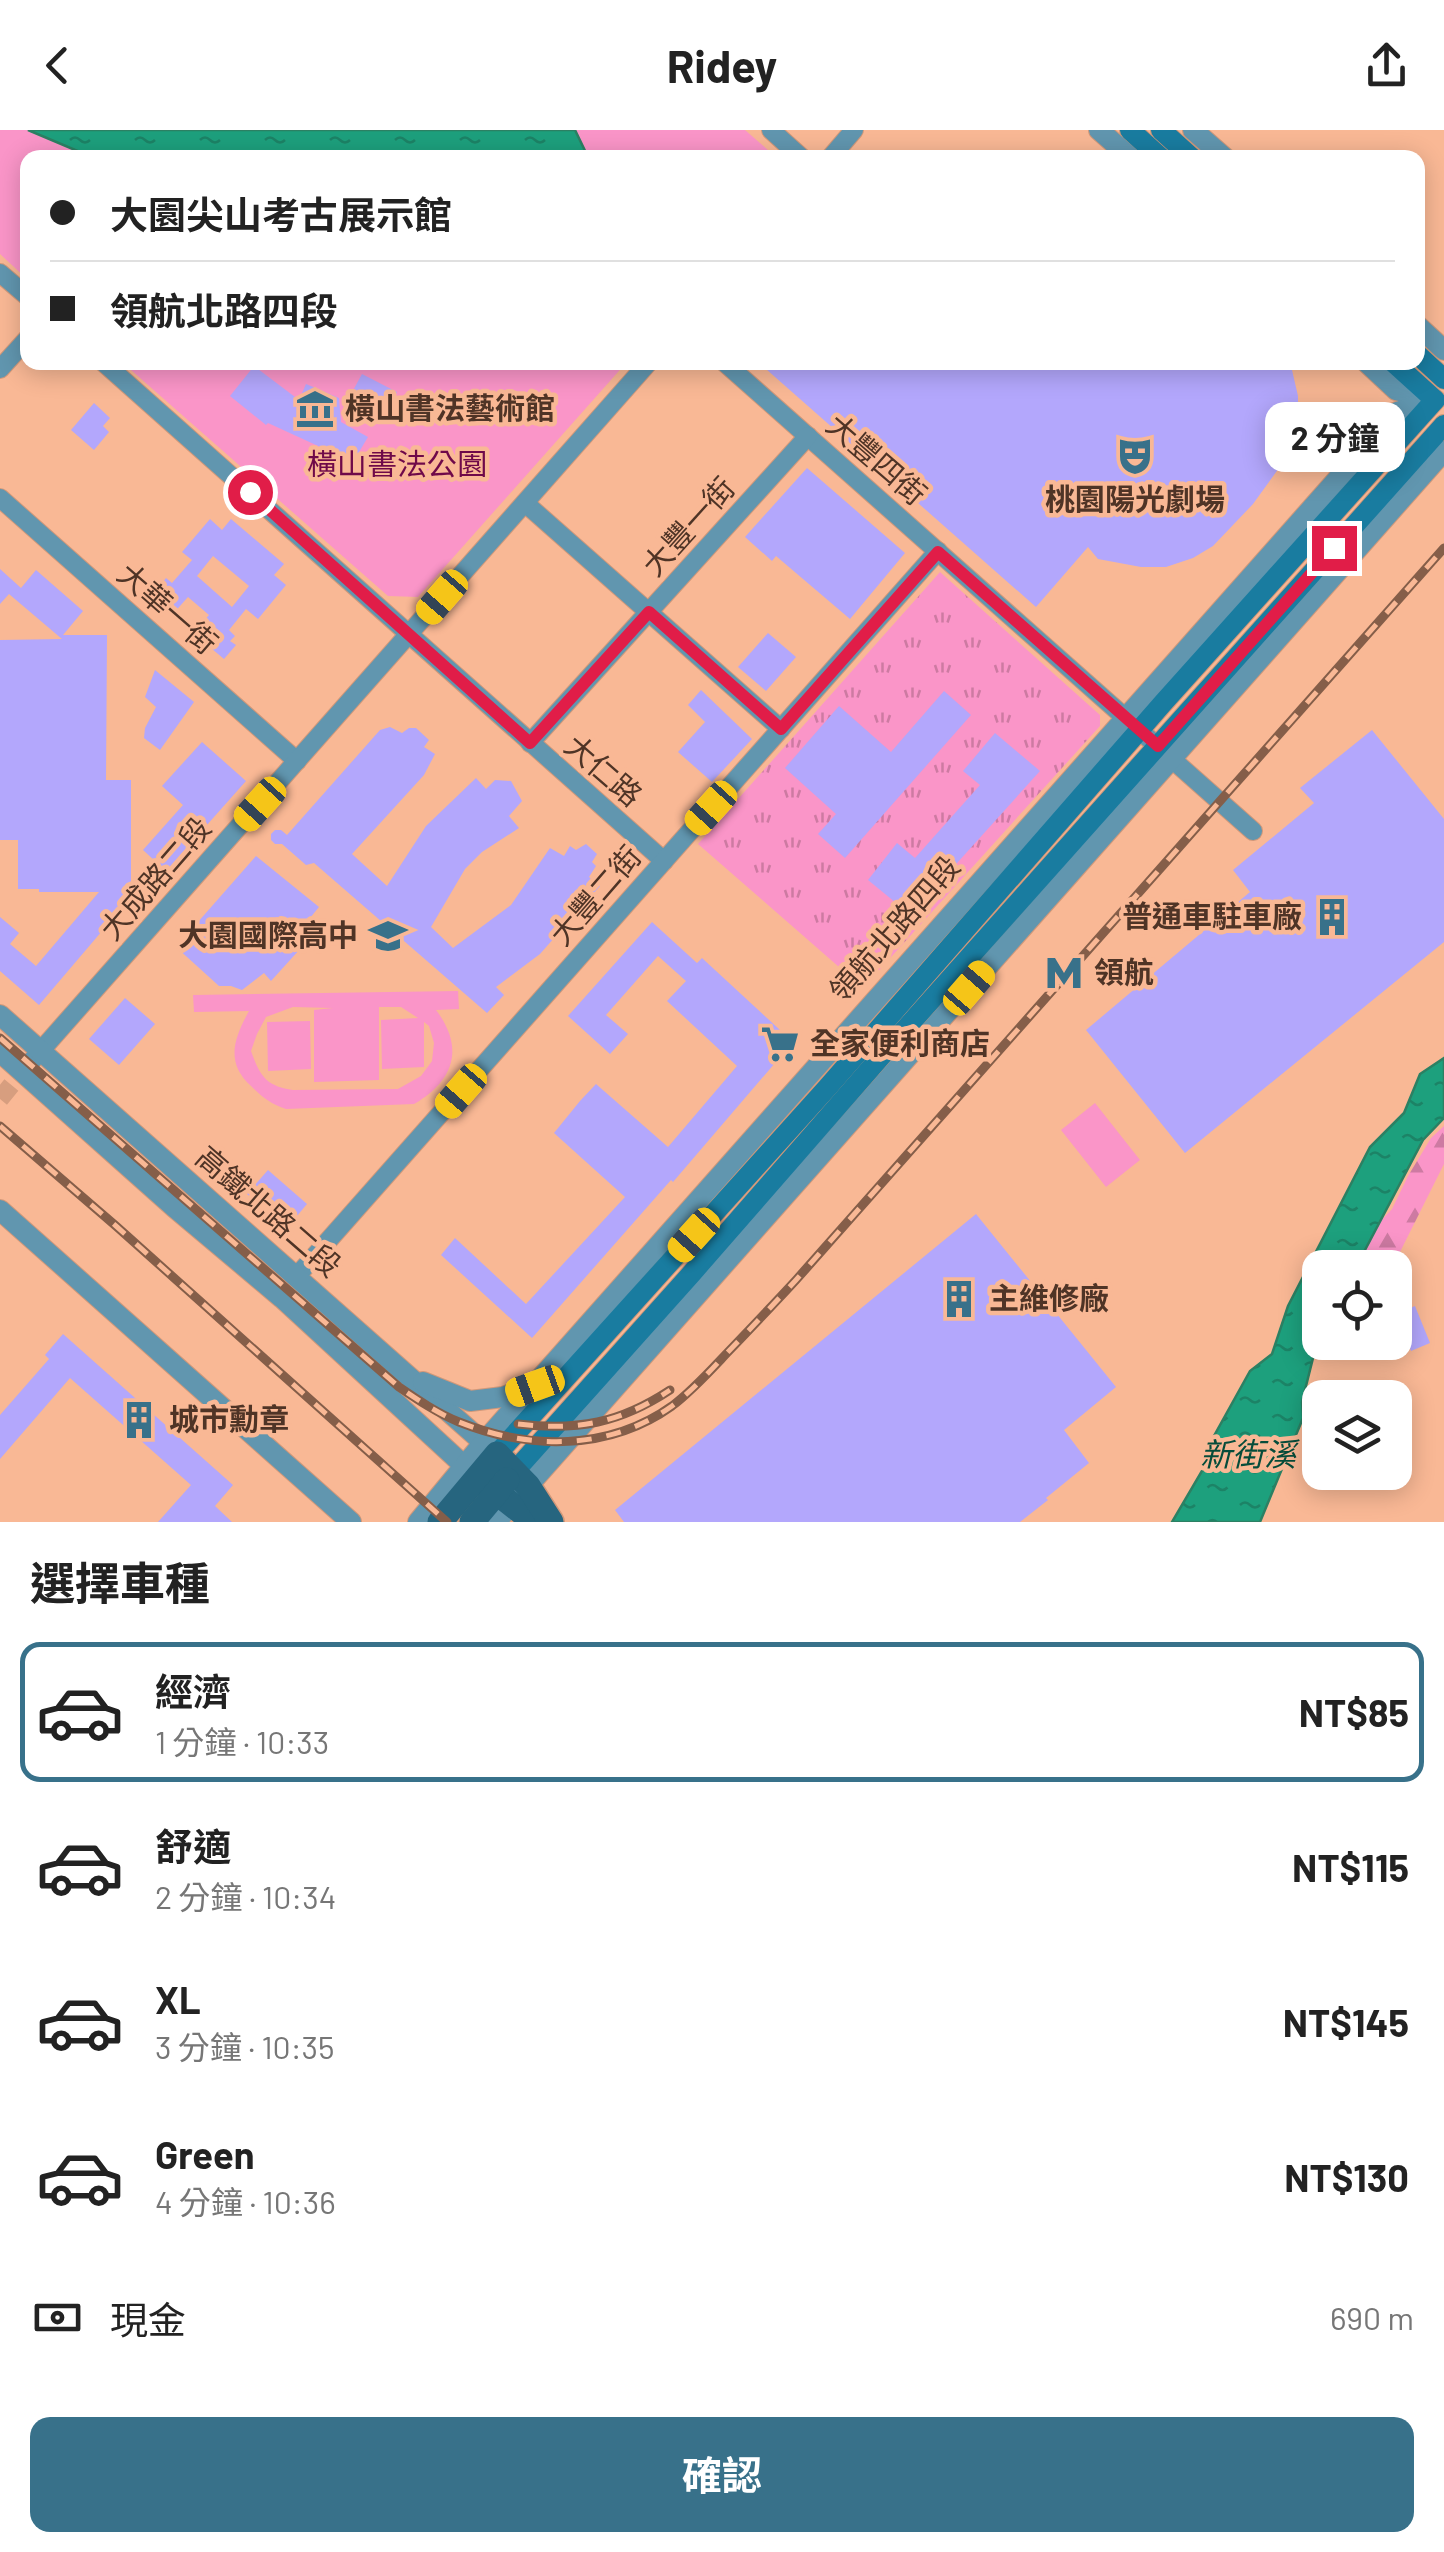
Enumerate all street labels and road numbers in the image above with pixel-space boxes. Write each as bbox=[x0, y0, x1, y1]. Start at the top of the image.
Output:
street label: 大豐四街 bbox=[820, 406, 934, 511]
street label: 大豐一街 bbox=[634, 469, 741, 582]
street label: 大華一街 bbox=[111, 555, 225, 660]
street label: 大仁路 bbox=[559, 726, 650, 813]
street label: 大成路二段 bbox=[92, 809, 217, 946]
street label: 大豐二街 bbox=[542, 838, 647, 952]
street label: 領航北路四段 bbox=[821, 848, 966, 1007]
street label: 高鐵北路二段 bbox=[190, 1138, 349, 1283]

